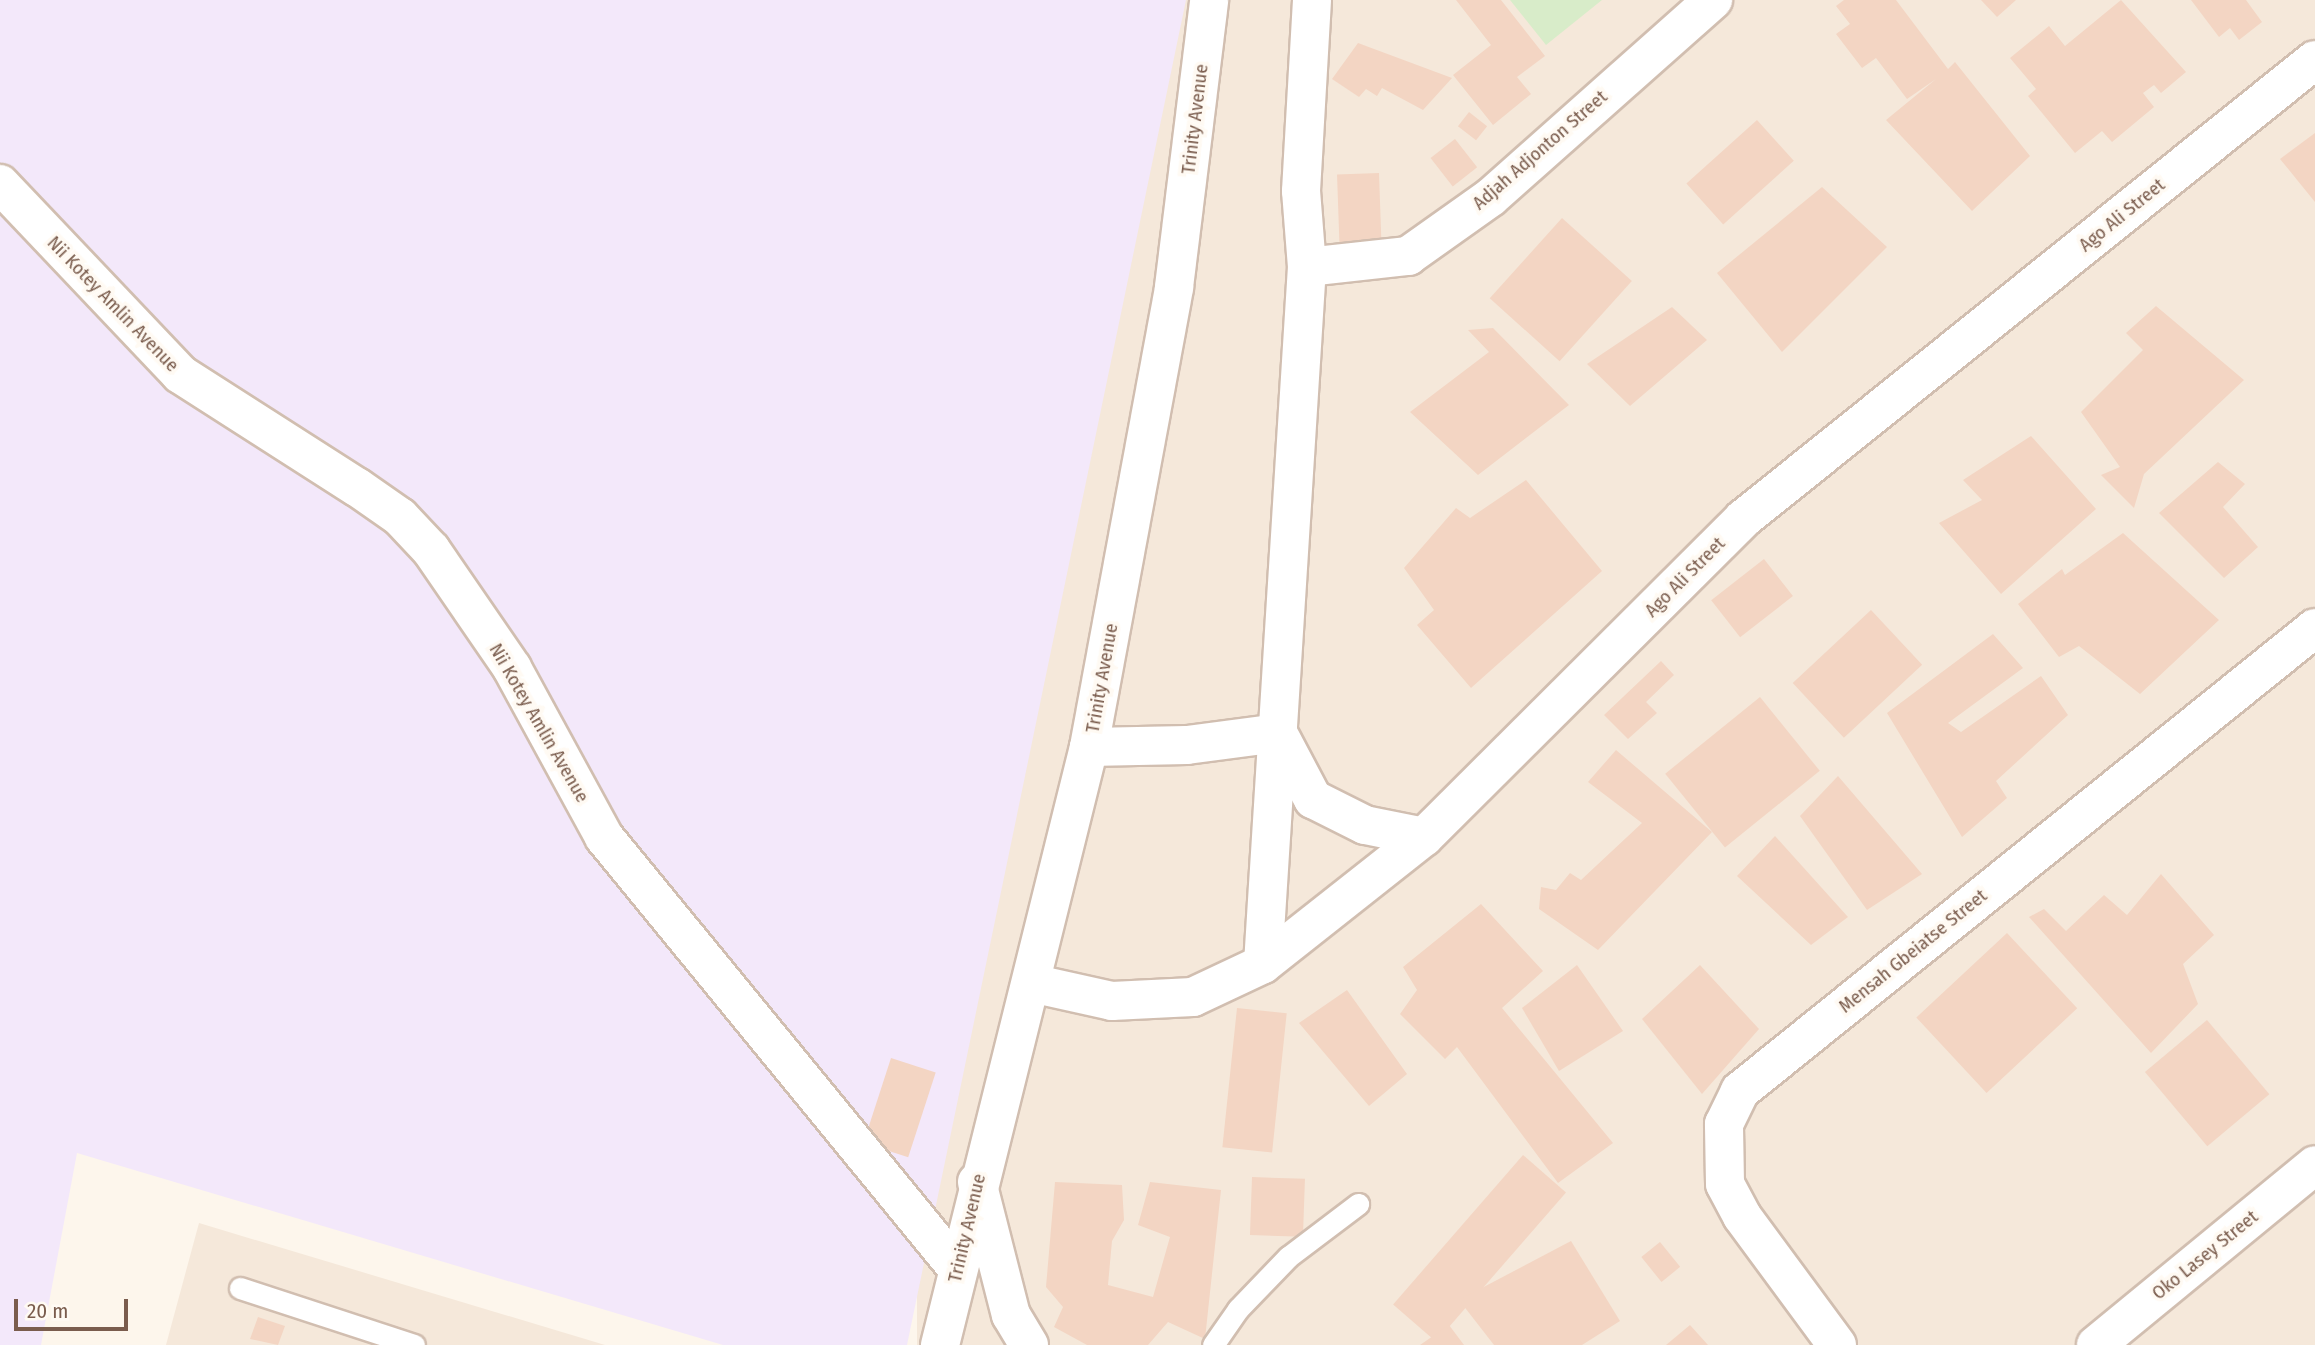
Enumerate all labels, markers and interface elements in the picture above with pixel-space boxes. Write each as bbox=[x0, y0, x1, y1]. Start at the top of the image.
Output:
street label: Trinity Avenue bbox=[1177, 63, 1213, 175]
street label: Adjah Adjonton Street bbox=[1468, 85, 1612, 215]
street label: Ago Ali Street bbox=[2074, 173, 2170, 257]
street label: Nii Kotey Amlin Avenue bbox=[42, 232, 184, 376]
street label: Ago Ali Street bbox=[1640, 532, 1730, 622]
street label: Trinity Avenue bbox=[1081, 622, 1123, 734]
street label: Nii Kotey Amlin Avenue bbox=[484, 640, 594, 806]
street label: Mensah Gbeiatse Street bbox=[1834, 884, 1992, 1018]
street label: Trinity Avenue bbox=[943, 1172, 991, 1284]
street label: Oko Lasey Street bbox=[2147, 1205, 2263, 1305]
scale bar bbox=[18, 1286, 131, 1330]
text: 20 m bbox=[27, 1298, 68, 1324]

